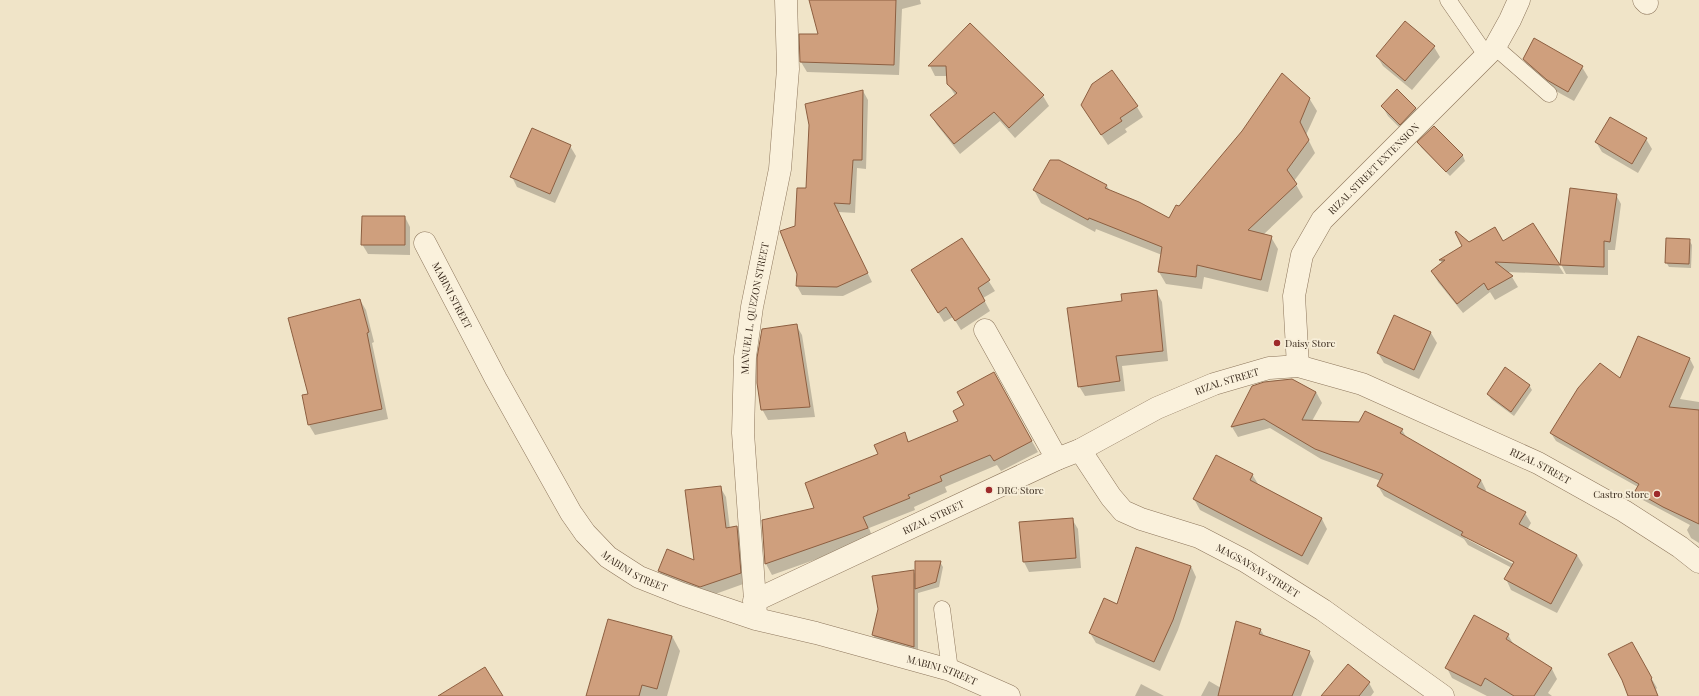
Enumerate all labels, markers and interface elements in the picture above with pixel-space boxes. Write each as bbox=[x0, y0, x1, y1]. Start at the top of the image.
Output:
street label: RIZAL STREET EXTENSION bbox=[1325, 120, 1422, 217]
street label: MANUEL L. QUEZON STREET bbox=[738, 241, 772, 375]
street label: MABINI STREET bbox=[429, 259, 476, 331]
place label: Daisy Store bbox=[1285, 336, 1336, 350]
marker: Daisy Store bbox=[1272, 338, 1282, 348]
street label: RIZAL STREET bbox=[1193, 364, 1261, 398]
street label: RIZAL STREET bbox=[1508, 444, 1574, 487]
place label: DRC Store bbox=[997, 483, 1044, 497]
marker: DRC Store bbox=[984, 485, 994, 495]
place label: Castro Store bbox=[1593, 487, 1649, 501]
marker: Castro Store bbox=[1652, 489, 1662, 499]
street label: RIZAL STREET bbox=[900, 496, 967, 537]
street label: MAGSAYSAY STREET bbox=[1214, 540, 1302, 601]
street label: MABINI STREET bbox=[598, 547, 670, 595]
street label: MABINI STREET bbox=[905, 651, 980, 688]

